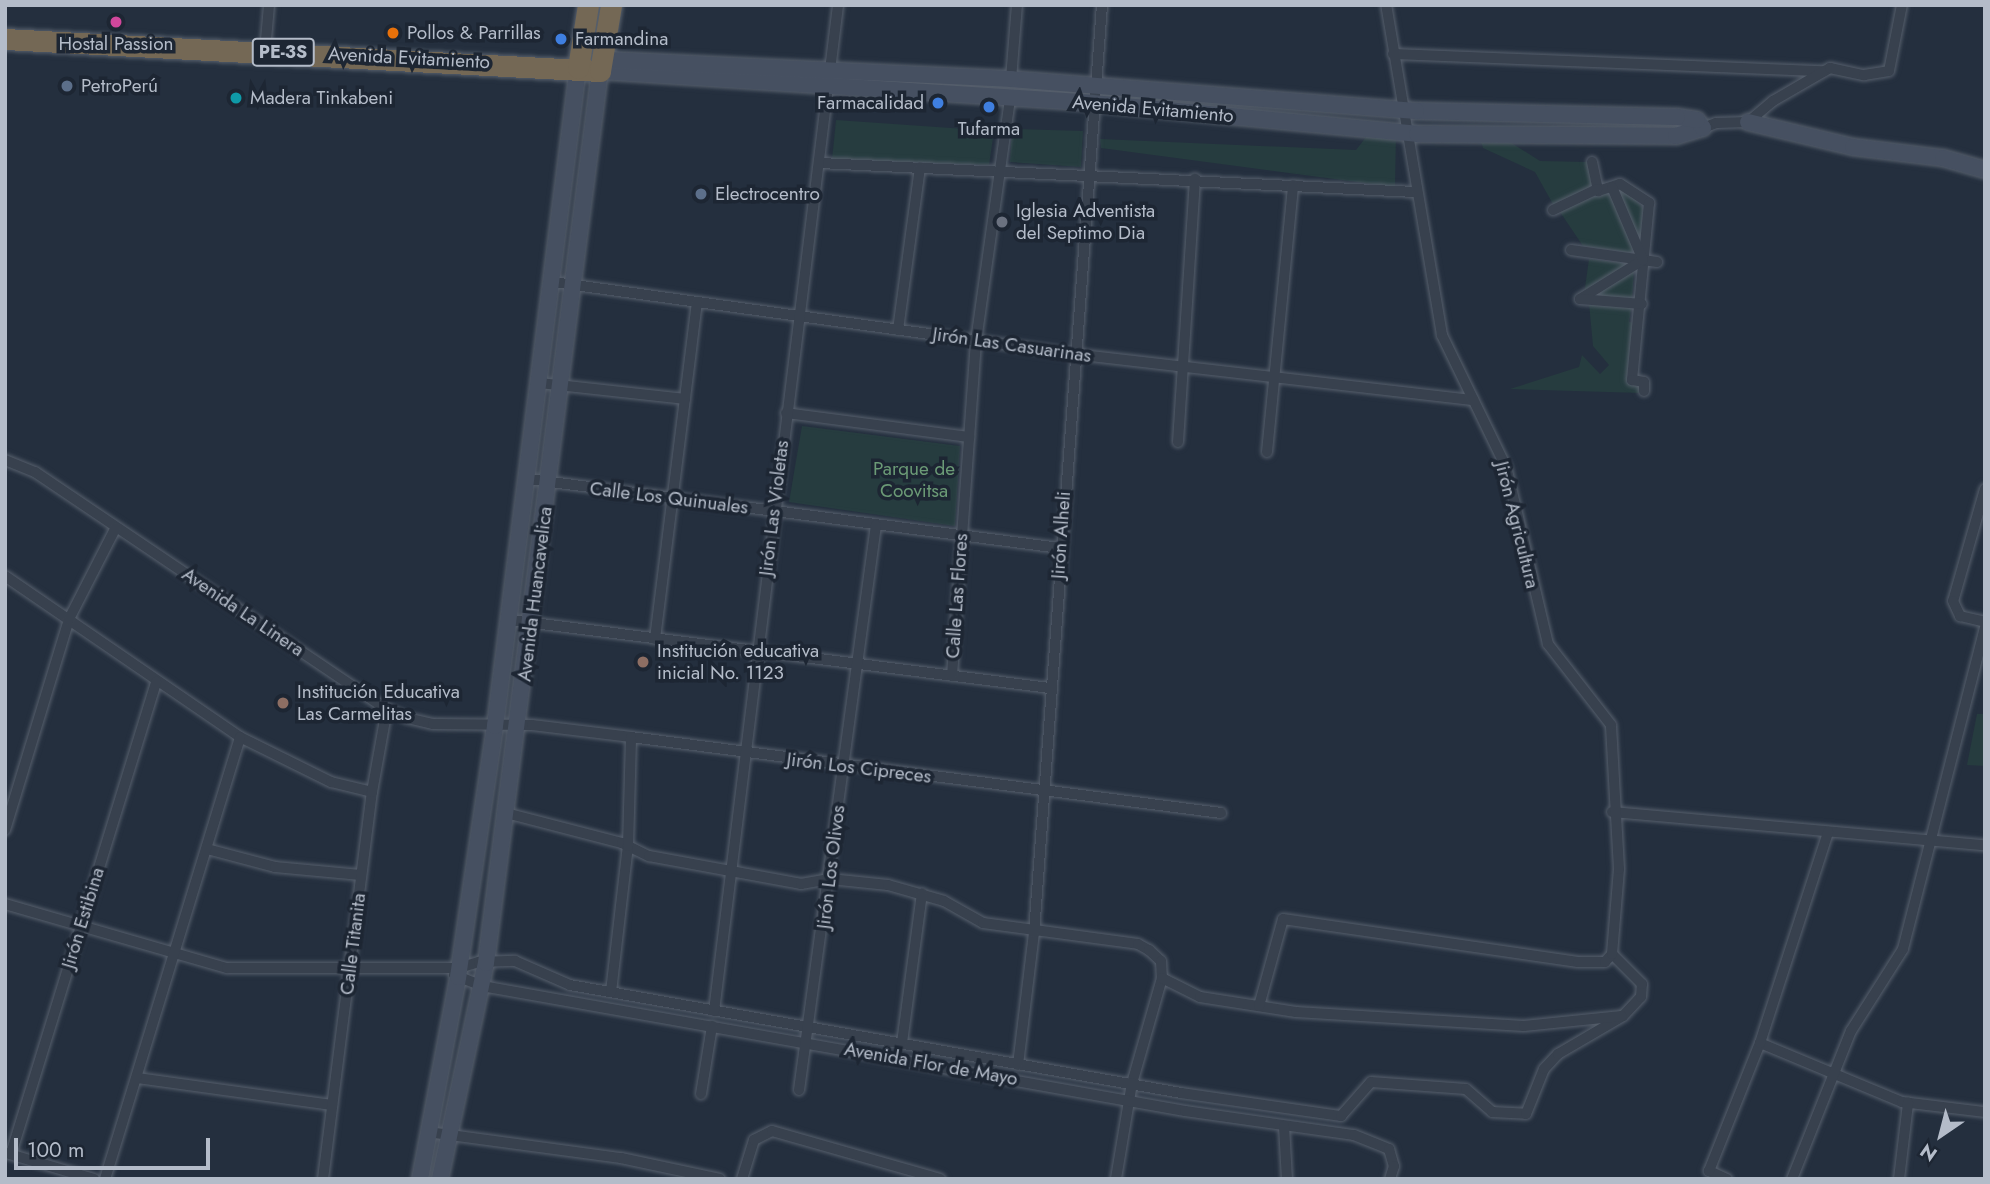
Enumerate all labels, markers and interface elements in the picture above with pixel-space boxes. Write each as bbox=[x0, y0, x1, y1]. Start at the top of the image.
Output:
marker: Hostal Passion bbox=[108, 14, 124, 30]
place label: Pollos & Parrillas bbox=[407, 22, 541, 44]
marker: Pollos & Parrillas bbox=[385, 25, 401, 41]
place label: Farmandina bbox=[575, 28, 668, 50]
marker: Farmandina bbox=[553, 31, 569, 47]
place label: Hostal Passion bbox=[59, 33, 173, 55]
road number: PE-3S bbox=[252, 38, 314, 66]
street label: Avenida Evitamiento bbox=[328, 42, 490, 74]
place label: PetroPerú bbox=[81, 75, 158, 97]
marker: PetroPerú bbox=[59, 78, 75, 94]
place label: Madera Tinkabeni bbox=[250, 87, 393, 109]
marker: Madera Tinkabeni bbox=[228, 90, 244, 106]
street label: Avenida Evitamiento bbox=[1071, 91, 1235, 127]
place label: Farmacalidad bbox=[817, 92, 924, 114]
marker: Farmacalidad bbox=[930, 95, 946, 111]
marker: Tufarma bbox=[981, 99, 997, 115]
place label: Tufarma bbox=[958, 118, 1020, 140]
place label: Electrocentro bbox=[715, 183, 820, 205]
marker: Electrocentro bbox=[693, 186, 709, 202]
place label: Iglesia Adventista del Septimo Dia bbox=[1016, 200, 1155, 244]
marker: Iglesia Adventista del Septimo Dia bbox=[994, 214, 1010, 230]
street label: Jirón Las Casuarinas bbox=[931, 323, 1093, 367]
street label: Jirón Las Violetas bbox=[754, 439, 794, 577]
park label: Parque de Coovitsa bbox=[873, 458, 955, 502]
street label: Jirón Agricultura bbox=[1490, 459, 1544, 591]
street label: Calle Los Quinuales bbox=[588, 477, 750, 519]
street label: Jirón Alheli bbox=[1047, 490, 1075, 580]
street label: Avenida Huancavelica bbox=[513, 505, 557, 683]
street label: Calle Las Flores bbox=[941, 533, 973, 659]
street label: Avenida La Linera bbox=[178, 563, 308, 661]
place label: Institución educativa inicial No. 1123 bbox=[657, 640, 819, 684]
marker: Institución educativa inicial No. 1123 bbox=[635, 654, 651, 670]
place label: Institución Educativa Las Carmelitas bbox=[297, 681, 460, 725]
marker: Institución Educativa Las Carmelitas bbox=[275, 695, 291, 711]
street label: Jirón Los Cipreces bbox=[785, 748, 933, 788]
street label: Jirón Los Olivos bbox=[812, 804, 850, 930]
street label: Jirón Estibina bbox=[57, 865, 109, 971]
street label: Calle Titanita bbox=[335, 892, 371, 996]
street label: Avenida Flor de Mayo bbox=[843, 1038, 1019, 1090]
north arrow bbox=[1906, 1100, 1976, 1170]
scale bar bbox=[18, 1124, 214, 1168]
text: 100 m bbox=[27, 1135, 84, 1165]
text: N bbox=[1915, 1137, 1943, 1168]

